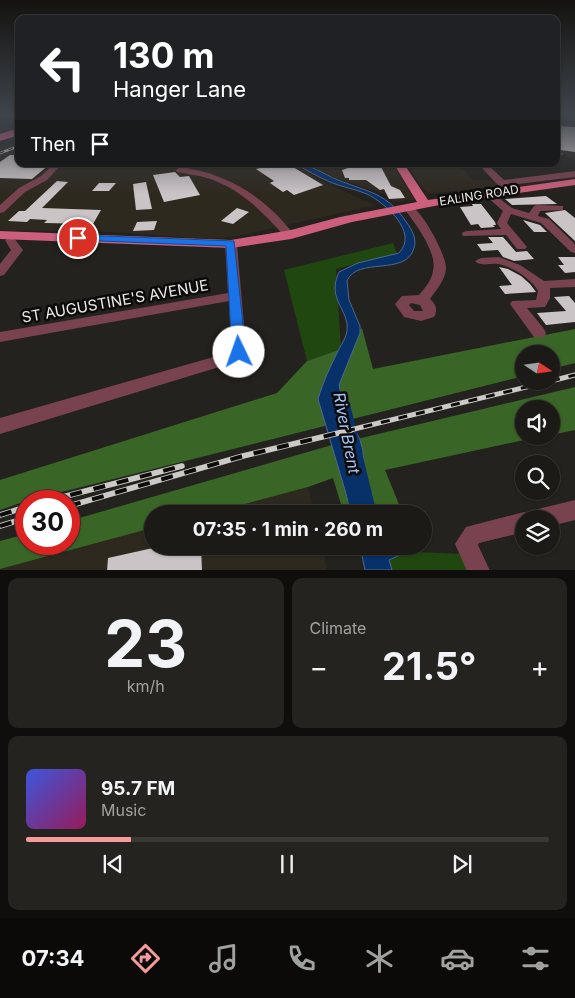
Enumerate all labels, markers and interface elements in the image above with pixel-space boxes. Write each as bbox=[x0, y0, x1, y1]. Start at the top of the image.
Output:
text: 130 m bbox=[113, 34, 215, 76]
icon: left bbox=[30, 35, 95, 100]
text: Hanger Lane bbox=[113, 76, 246, 102]
icon: arrive bbox=[86, 130, 114, 158]
text: Then bbox=[30, 133, 76, 156]
street label: EALING ROAD bbox=[438, 181, 520, 209]
pin bbox=[57, 217, 99, 259]
icon: arrive bbox=[64, 224, 92, 252]
street label: ST AUGUSTINE'S AVENUE bbox=[20, 275, 210, 327]
position arrow bbox=[212, 325, 264, 377]
north arrow bbox=[515, 345, 560, 390]
map controls bbox=[515, 345, 560, 555]
water label: River Brent bbox=[329, 390, 365, 476]
button: sound bbox=[515, 400, 560, 445]
button: search bbox=[515, 455, 560, 500]
speed limit sign: 30 bbox=[15, 490, 80, 555]
button: layers bbox=[515, 510, 560, 555]
text: 07:35 · 1 min · 260 m bbox=[193, 518, 383, 541]
text: 23 bbox=[104, 604, 187, 683]
text: Climate bbox=[310, 618, 366, 638]
text: 21.5° bbox=[382, 643, 476, 689]
text: − bbox=[310, 650, 328, 684]
text: + bbox=[530, 650, 549, 684]
text: km/h bbox=[127, 676, 165, 696]
text: 95.7 FM bbox=[101, 777, 175, 800]
text: Music bbox=[101, 800, 146, 820]
icon: previous bbox=[99, 850, 127, 878]
icon: pause bbox=[273, 850, 301, 878]
icon: next bbox=[448, 850, 476, 878]
icon: directions bbox=[128, 941, 163, 976]
icon: music bbox=[206, 941, 241, 976]
icon: phone bbox=[284, 941, 319, 976]
icon: climate bbox=[362, 941, 397, 976]
icon: car bbox=[440, 941, 475, 976]
icon: filters bbox=[518, 941, 553, 976]
text: 07:34 bbox=[22, 945, 84, 971]

